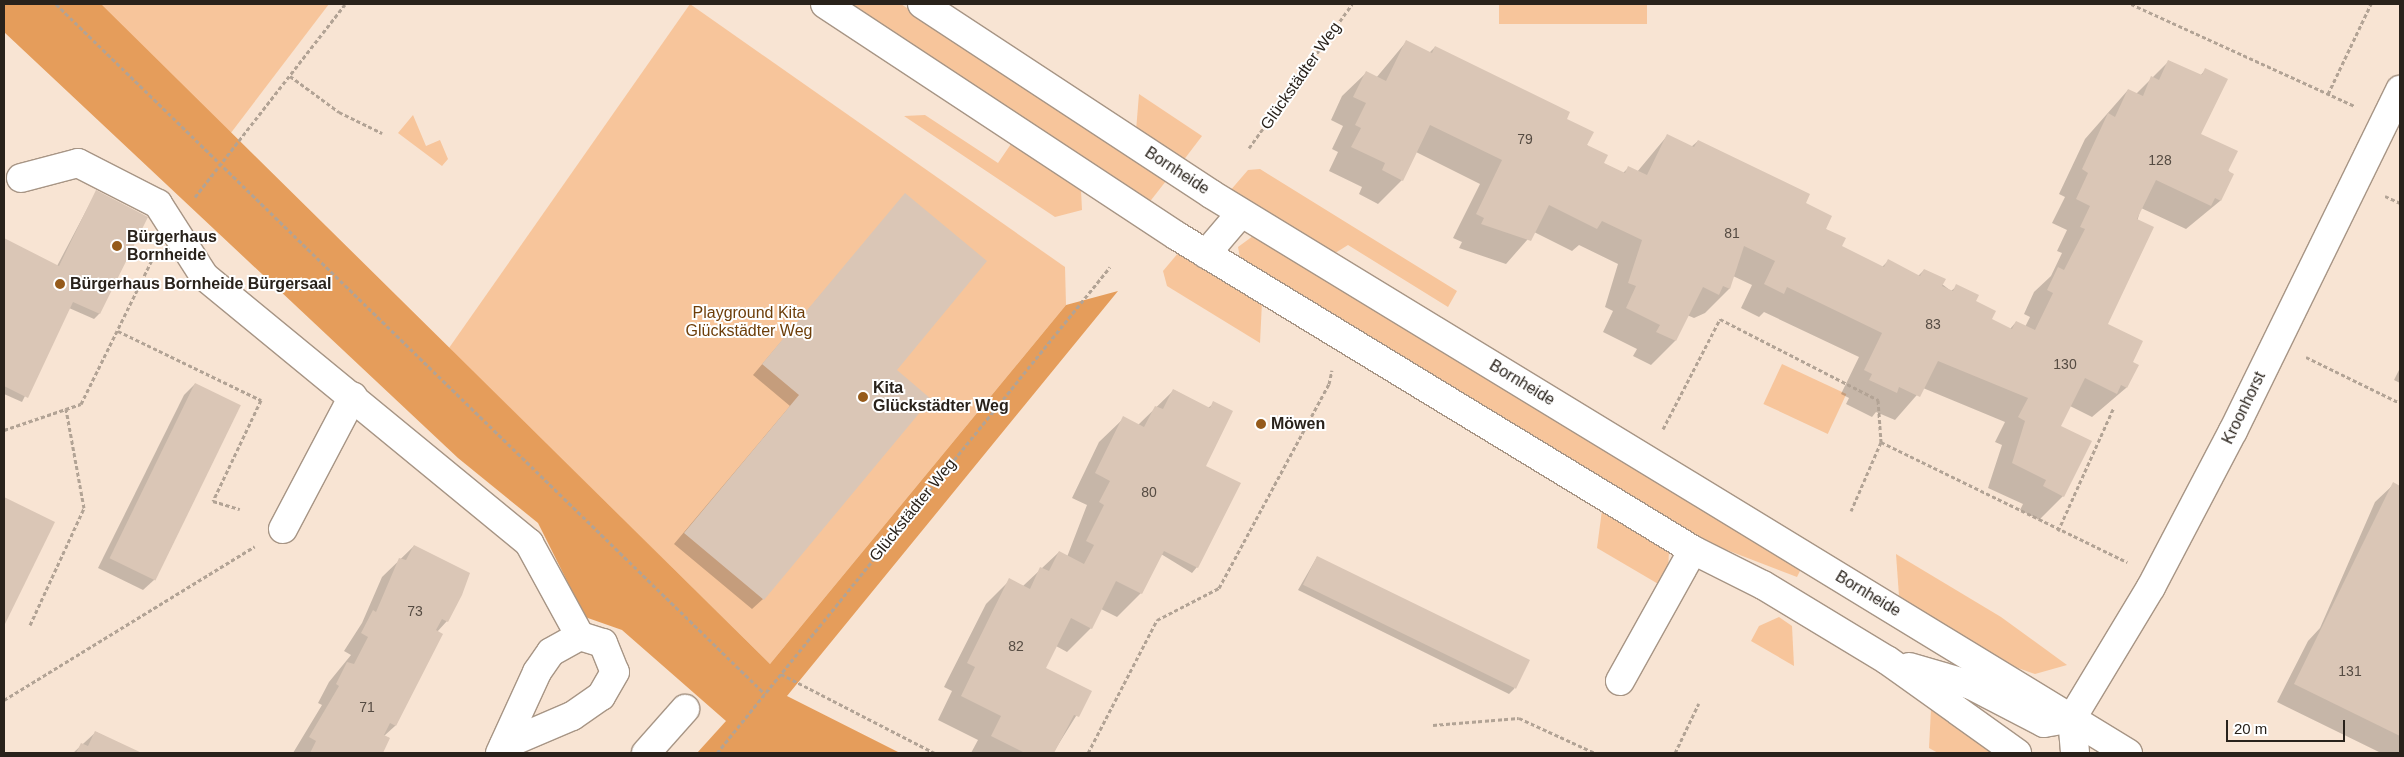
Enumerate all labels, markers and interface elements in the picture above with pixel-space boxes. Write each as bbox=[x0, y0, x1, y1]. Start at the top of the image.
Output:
street label: Glückstädter Weg bbox=[1257, 19, 1345, 133]
house number: 79 bbox=[1517, 131, 1533, 147]
street label: Bornheide bbox=[1141, 143, 1213, 199]
house number: 128 bbox=[2148, 152, 2172, 168]
house number: 81 bbox=[1724, 225, 1740, 241]
place label: Bürgerhaus Bornheide bbox=[127, 227, 217, 265]
marker: Bürgerhaus Bornheide bbox=[111, 240, 123, 252]
place label: Bürgerhaus Bornheide Bürgersaal bbox=[70, 274, 331, 294]
marker: Bürgerhaus Bornheide Bürgersaal bbox=[54, 278, 66, 290]
park label: Playground Kita Glückstädter Weg bbox=[686, 303, 812, 341]
house number: 83 bbox=[1925, 316, 1941, 332]
street label: Bornheide bbox=[1486, 356, 1558, 410]
house number: 130 bbox=[2053, 356, 2077, 372]
street label: Kroonhorst bbox=[2218, 369, 2270, 447]
place label: Kita Glückstädter Weg bbox=[873, 378, 1009, 416]
marker: Kita Glückstädter Weg bbox=[857, 391, 869, 403]
place label: Möwen bbox=[1271, 414, 1325, 434]
marker: Möwen bbox=[1255, 418, 1267, 430]
street label: Glückstädter Weg bbox=[866, 455, 960, 565]
house number: 80 bbox=[1141, 484, 1157, 500]
street label: Bornheide bbox=[1832, 567, 1904, 621]
house number: 73 bbox=[407, 603, 423, 619]
house number: 82 bbox=[1008, 638, 1024, 654]
house number: 131 bbox=[2338, 663, 2362, 679]
house number: 71 bbox=[359, 699, 375, 715]
scale bar bbox=[2229, 710, 2348, 742]
text: 20 m bbox=[2234, 720, 2267, 737]

